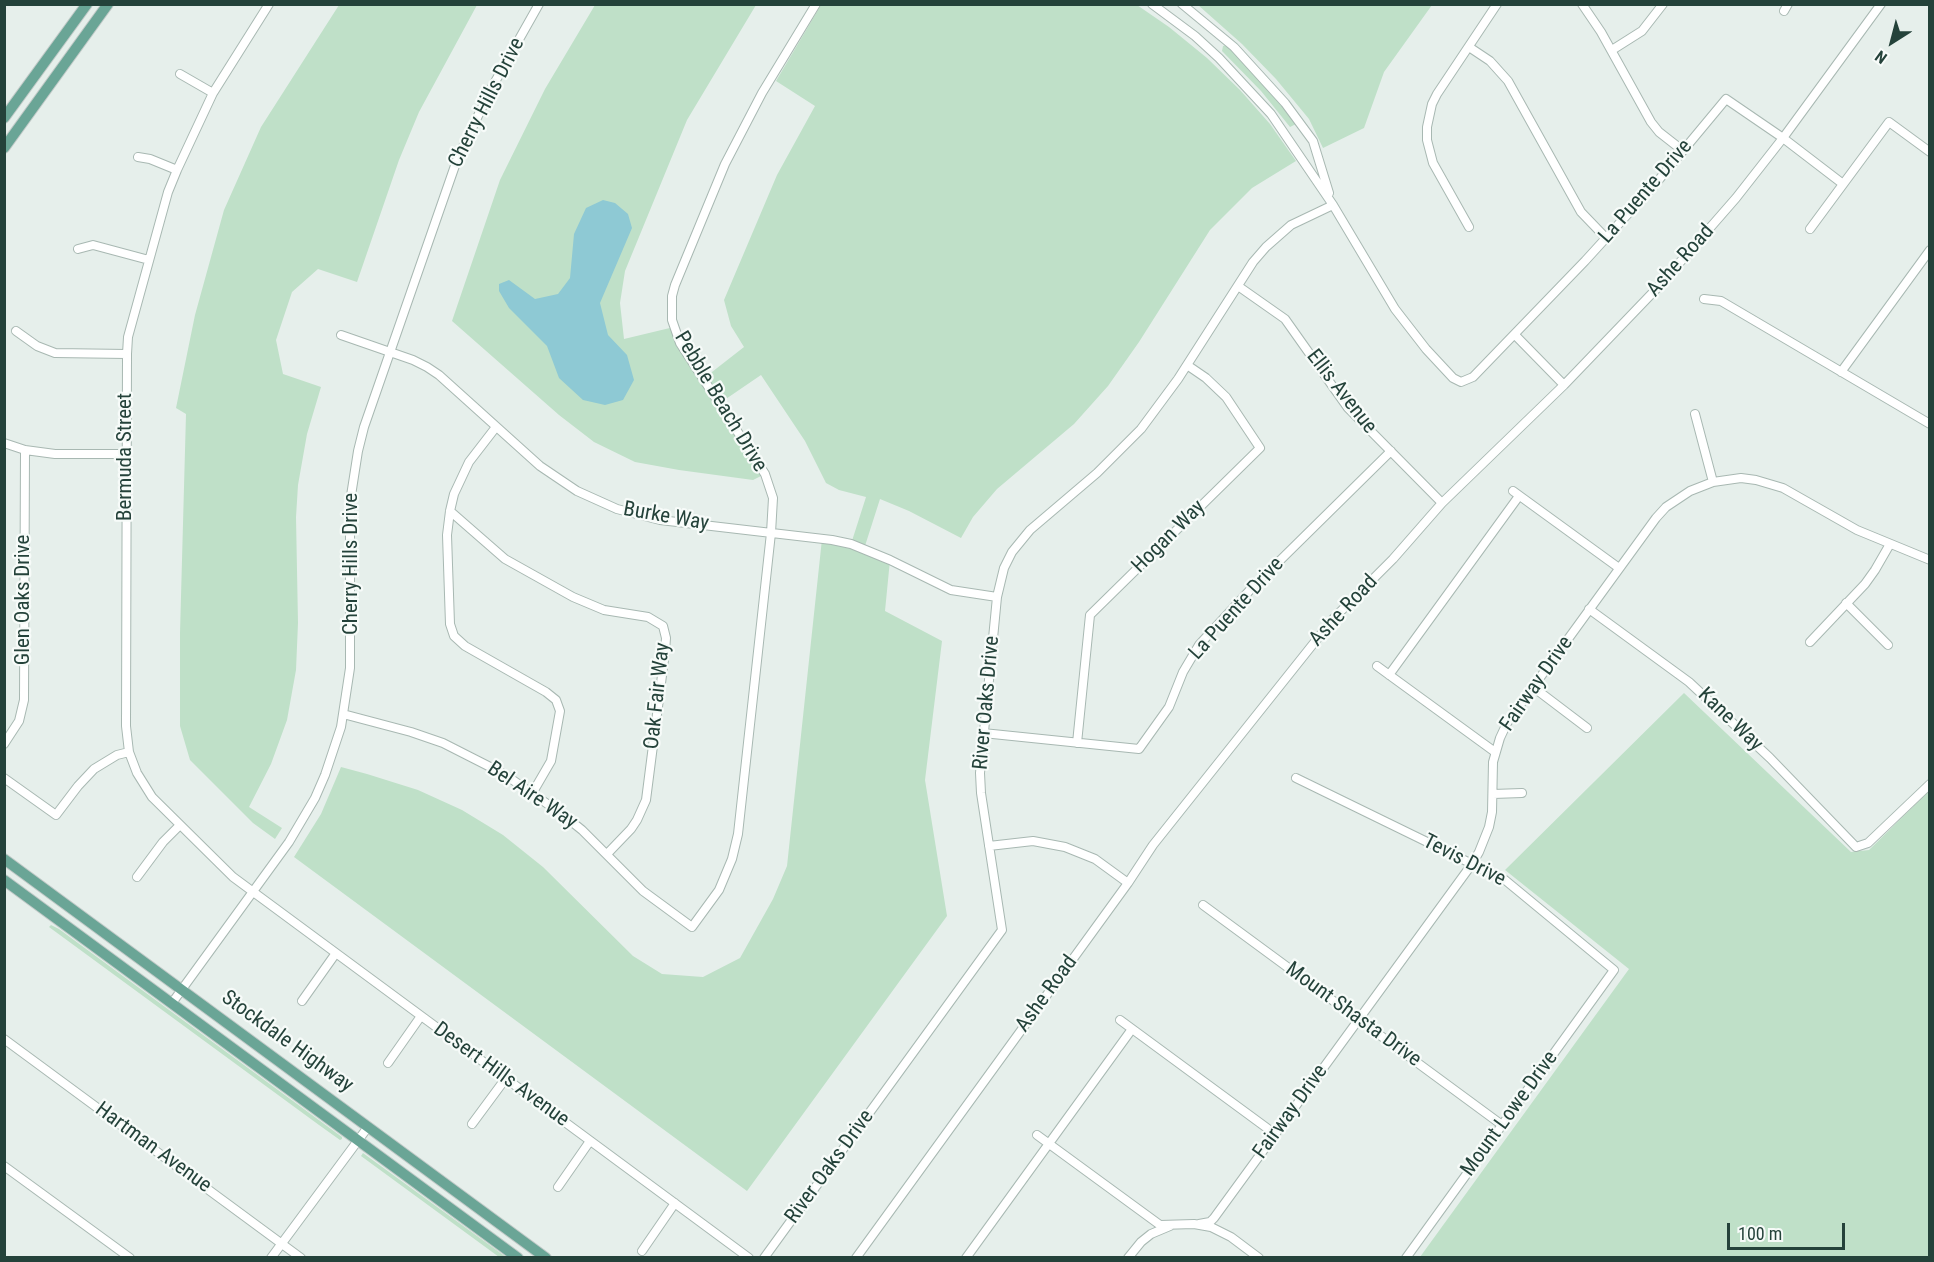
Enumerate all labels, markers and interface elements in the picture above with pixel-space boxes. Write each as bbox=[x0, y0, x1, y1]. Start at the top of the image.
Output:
north arrow bbox=[1862, 12, 1922, 72]
street label: Cherry Hills Drive bbox=[443, 34, 531, 172]
text: N bbox=[1872, 46, 1891, 68]
street label: La Puente Drive bbox=[1594, 135, 1698, 249]
street label: Ashe Road bbox=[1642, 220, 1720, 302]
street label: Pebble Beach Drive bbox=[668, 327, 772, 477]
street label: Ellis Avenue bbox=[1300, 345, 1382, 439]
street label: Bermuda Street bbox=[113, 393, 139, 521]
street label: Cherry Hills Drive bbox=[339, 493, 365, 635]
street label: Hogan Way bbox=[1127, 495, 1211, 579]
street label: Burke Way bbox=[621, 497, 711, 537]
street label: Glen Oaks Drive bbox=[11, 535, 37, 665]
street label: La Puente Drive bbox=[1184, 552, 1290, 666]
street label: Ashe Road bbox=[1305, 570, 1383, 652]
street label: Fairway Drive bbox=[1495, 632, 1579, 736]
street label: River Oaks Drive bbox=[969, 635, 1005, 771]
street label: Oak Fair Way bbox=[640, 641, 676, 751]
street label: Kane Way bbox=[1692, 683, 1768, 757]
street label: Bel Aire Way bbox=[482, 757, 582, 835]
street label: Tevis Drive bbox=[1418, 829, 1510, 893]
street label: Ashe Road bbox=[1011, 951, 1083, 1037]
street label: Mount Shasta Drive bbox=[1280, 957, 1426, 1073]
street label: Stockdale Highway bbox=[216, 986, 358, 1098]
street label: Desert Hills Avenue bbox=[428, 1017, 574, 1133]
street label: Mount Lowe Drive bbox=[1456, 1047, 1564, 1181]
street label: Fairway Drive bbox=[1248, 1060, 1334, 1164]
street label: Hartman Avenue bbox=[90, 1097, 216, 1199]
street label: River Oaks Drive bbox=[780, 1105, 880, 1229]
scale bar bbox=[1730, 1211, 1848, 1249]
text: 100 m bbox=[1738, 1223, 1782, 1244]

